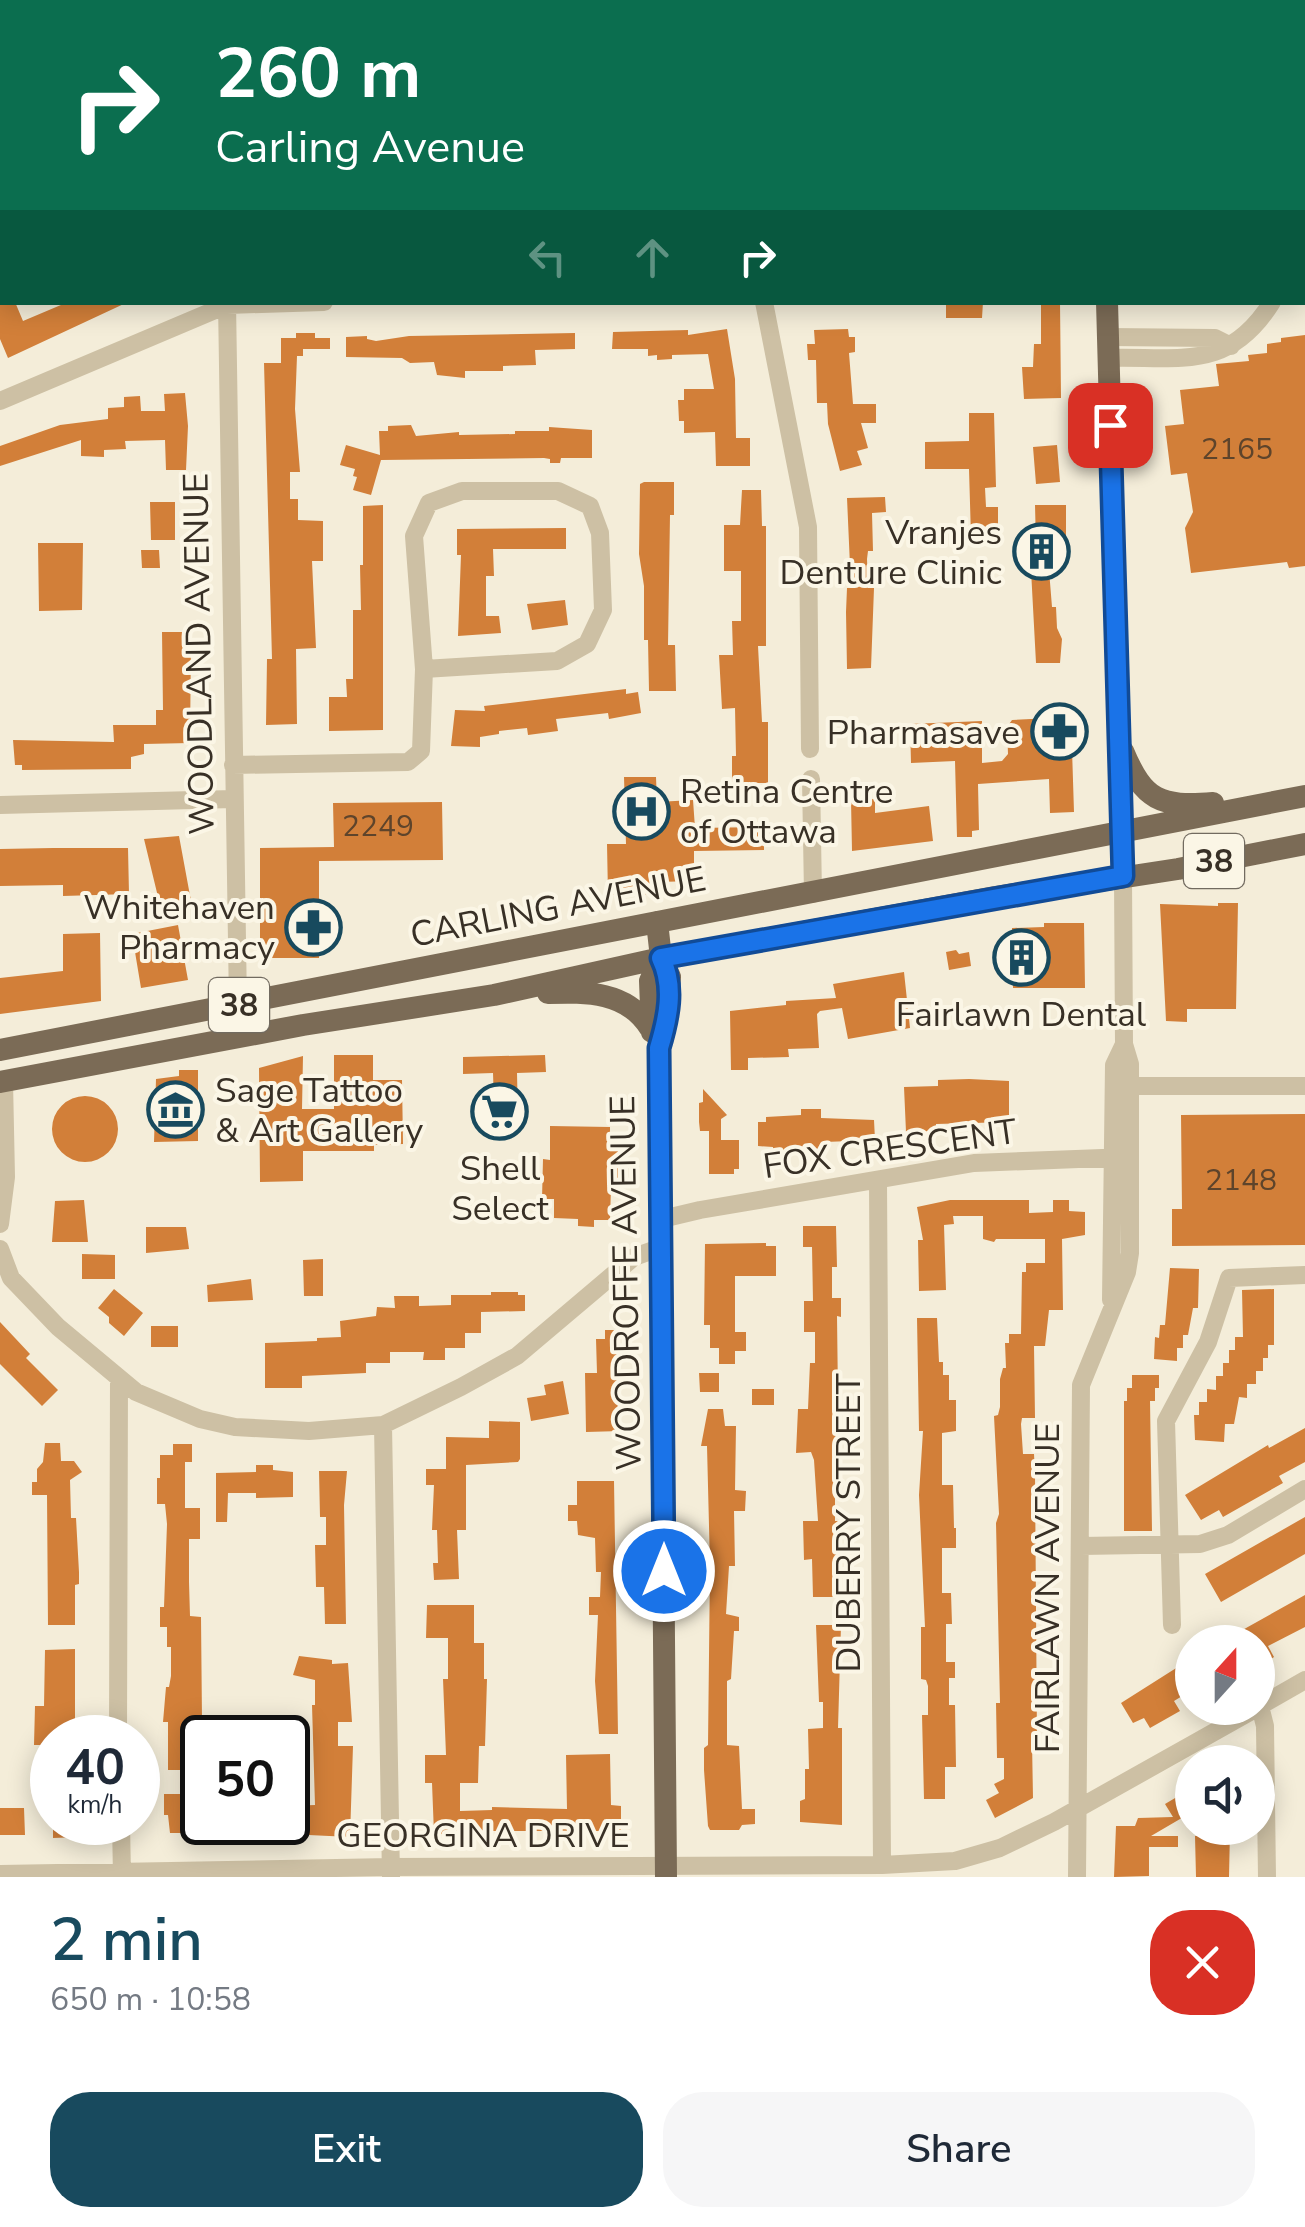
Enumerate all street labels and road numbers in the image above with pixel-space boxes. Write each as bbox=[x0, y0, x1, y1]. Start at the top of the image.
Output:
street label: WOODLAND AVENUE bbox=[172, 473, 226, 835]
road number: 38 bbox=[1184, 834, 1244, 888]
street label: CARLING AVENUE bbox=[406, 855, 710, 959]
road number: 38 bbox=[209, 978, 269, 1032]
street label: WOODROFFE AVENUE bbox=[599, 1095, 653, 1471]
street label: FOX CRESCENT bbox=[760, 1108, 1020, 1190]
street label: DUBERRY STREET bbox=[825, 1374, 872, 1672]
street label: FAIRLAWN AVENUE bbox=[1024, 1423, 1071, 1753]
street label: GEORGINA DRIVE bbox=[336, 1812, 630, 1859]

